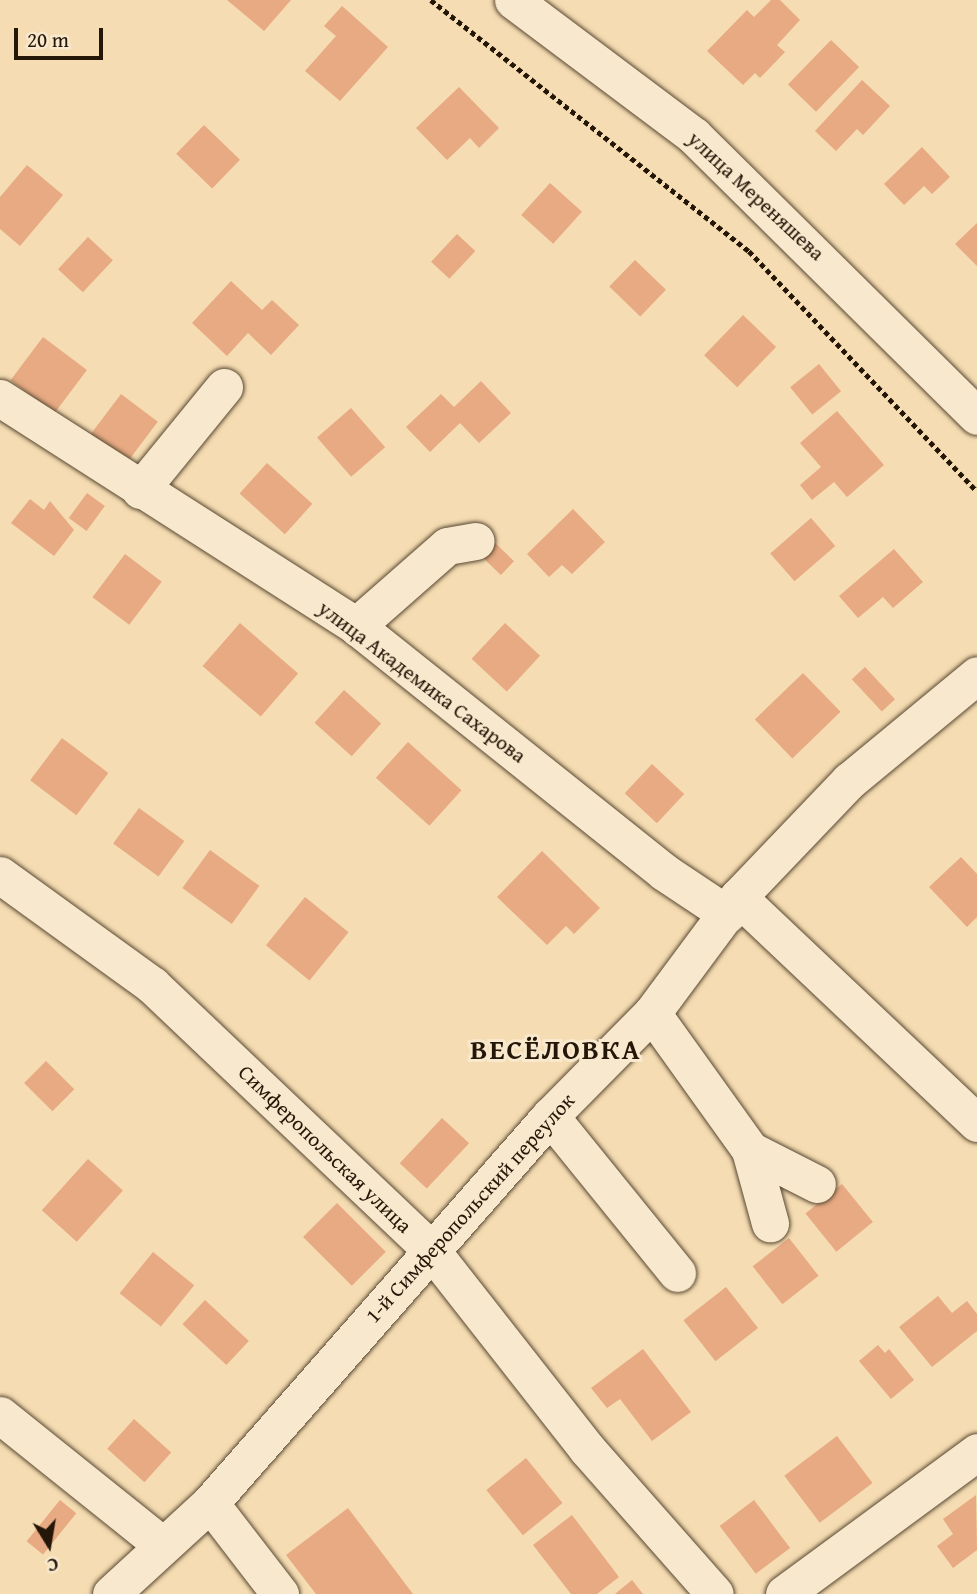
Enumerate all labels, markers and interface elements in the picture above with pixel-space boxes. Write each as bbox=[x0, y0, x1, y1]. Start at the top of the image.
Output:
scale bar bbox=[18, 14, 107, 58]
text: 20 m bbox=[27, 24, 69, 55]
street label: улица Мереняшева bbox=[682, 126, 830, 266]
street label: улица Академика Сахарова bbox=[313, 596, 531, 768]
district label: ВЕСЁЛОВКА bbox=[471, 1032, 641, 1066]
street label: Симферопольская улица bbox=[233, 1060, 417, 1238]
street label: 1-й Симферопольский переулок bbox=[360, 1088, 580, 1328]
north arrow bbox=[14, 1510, 84, 1580]
text: С bbox=[45, 1551, 61, 1580]

